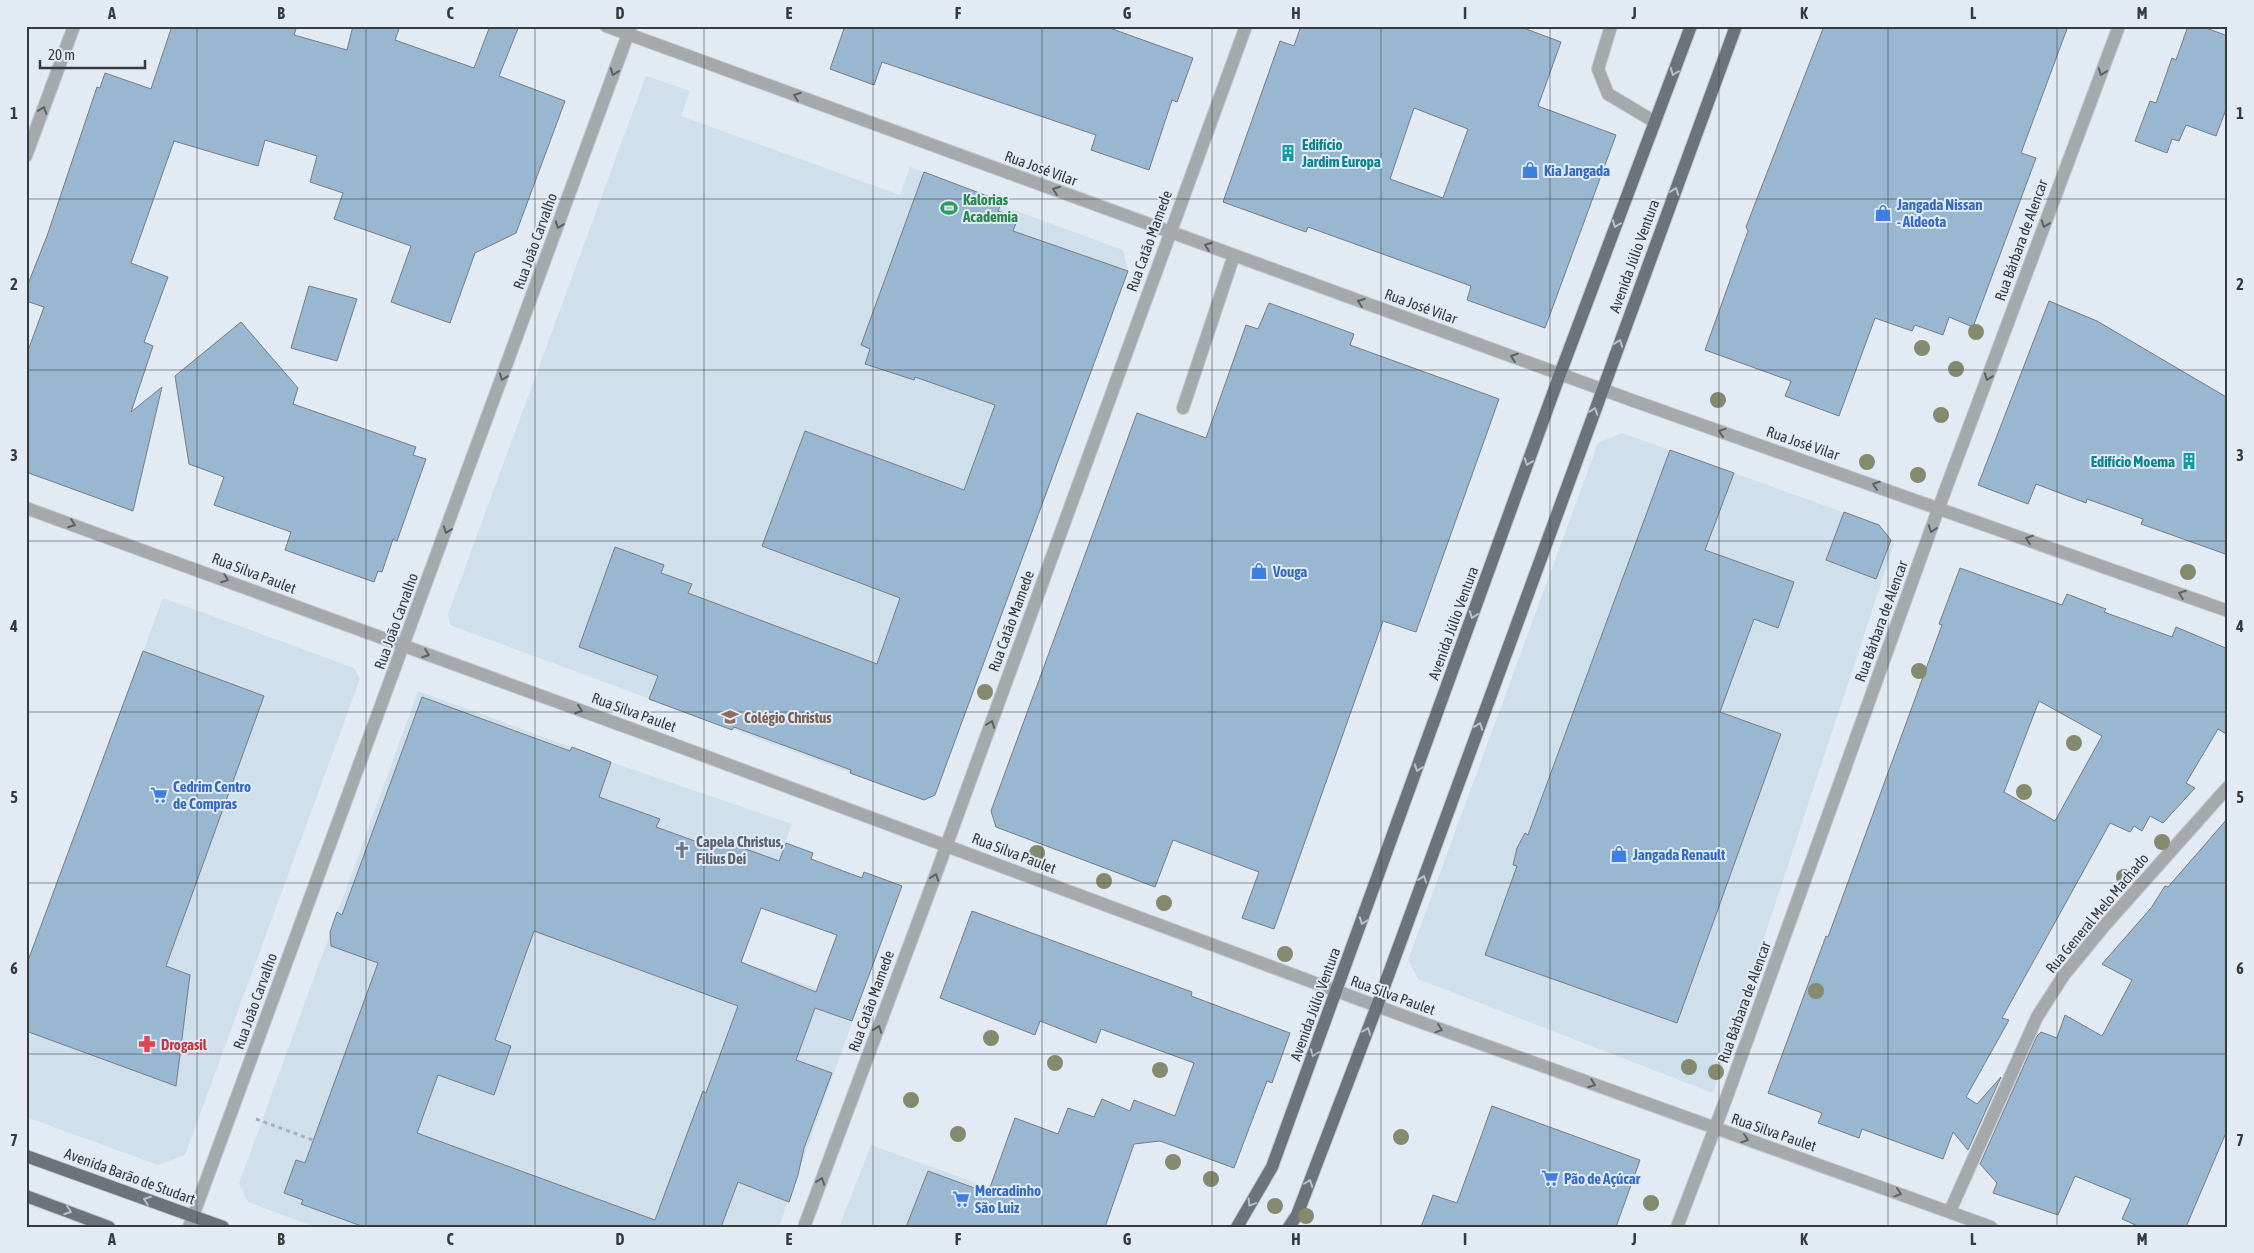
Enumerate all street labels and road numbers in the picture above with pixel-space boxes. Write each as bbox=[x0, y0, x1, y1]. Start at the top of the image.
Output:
street label: Rua José Vilar bbox=[1002, 147, 1080, 189]
street label: Rua Bárbara de Alencar bbox=[1991, 177, 2051, 303]
street label: Rua Catão Mamede bbox=[1123, 188, 1175, 294]
street label: Rua João Carvalho bbox=[510, 191, 560, 291]
street label: Avenida Júlio Ventura bbox=[1606, 197, 1662, 315]
street label: Rua José Vilar bbox=[1382, 285, 1460, 327]
street label: Rua José Vilar bbox=[1764, 423, 1842, 464]
street label: Rua Silva Paulet bbox=[210, 549, 298, 597]
street label: Rua Bárbara de Alencar bbox=[1851, 558, 1911, 684]
street label: Avenida Júlio Ventura bbox=[1425, 564, 1481, 682]
street label: Rua Catão Mamede bbox=[985, 568, 1037, 674]
street label: Rua João Carvalho bbox=[371, 571, 421, 671]
street label: Rua Silva Paulet bbox=[589, 689, 679, 735]
street label: Rua Silva Paulet bbox=[970, 829, 1058, 877]
street label: Rua General Melo Machado bbox=[2042, 850, 2152, 976]
street label: Rua Bárbara de Alencar bbox=[1714, 939, 1774, 1065]
street label: Avenida Júlio Ventura bbox=[1287, 945, 1343, 1063]
street label: Rua Catão Mamede bbox=[845, 948, 897, 1054]
street label: Rua João Carvalho bbox=[230, 951, 280, 1051]
street label: Rua Silva Paulet bbox=[1348, 972, 1438, 1018]
street label: Rua Silva Paulet bbox=[1729, 1110, 1819, 1154]
street label: Avenida Barão de Studart bbox=[62, 1144, 198, 1208]

